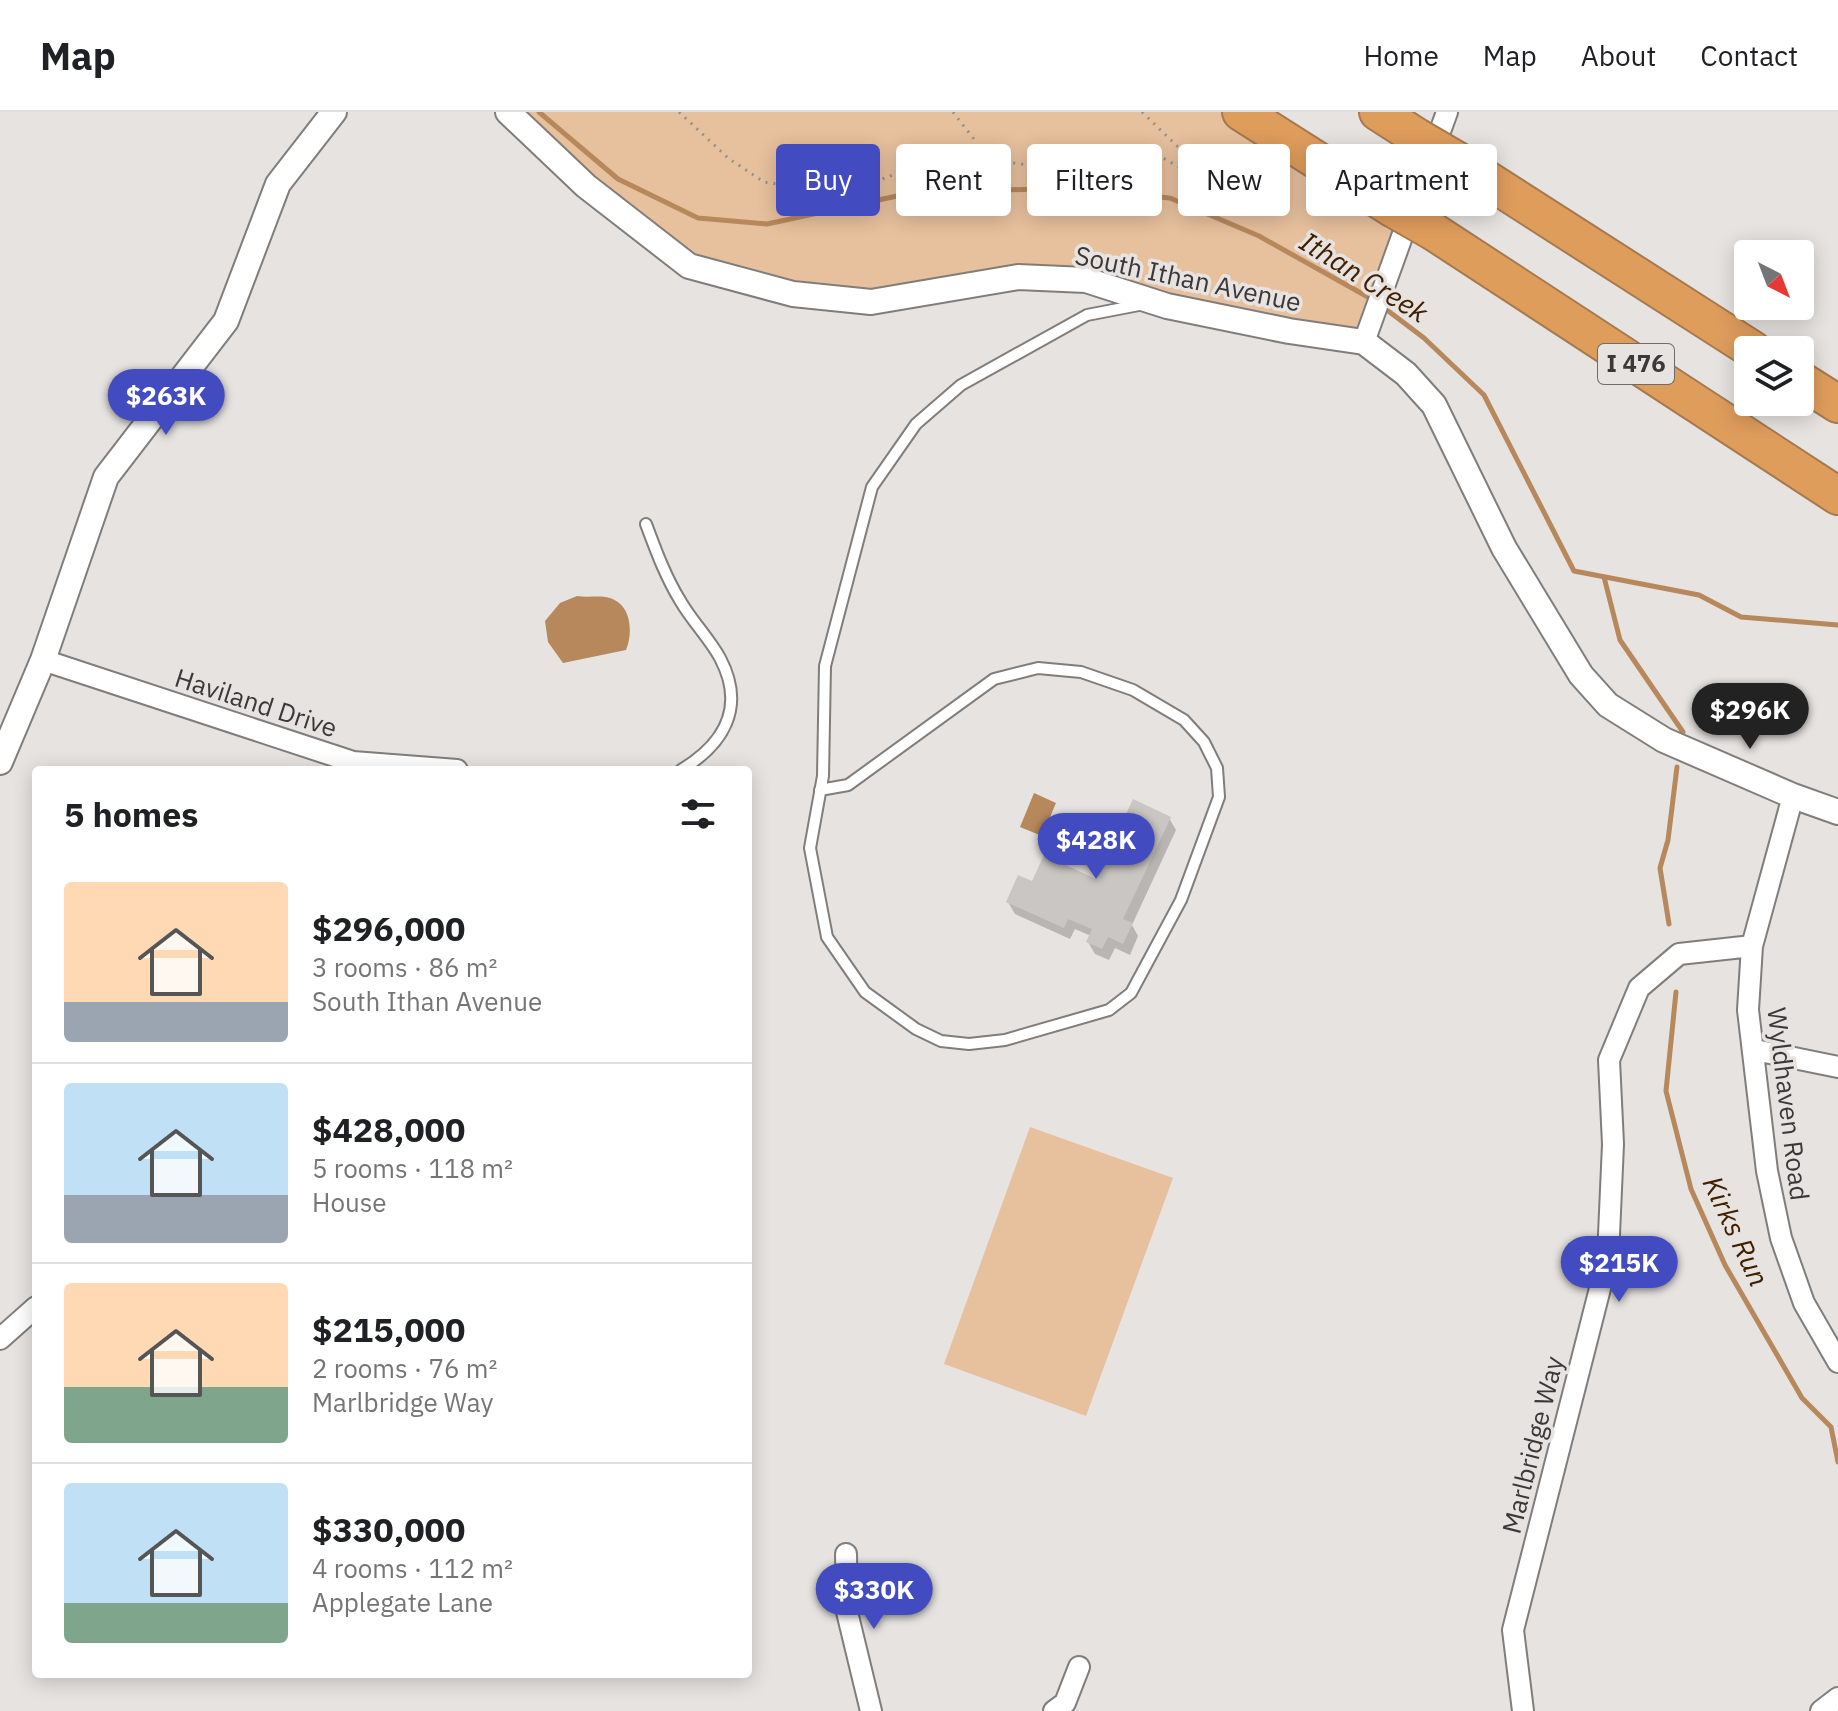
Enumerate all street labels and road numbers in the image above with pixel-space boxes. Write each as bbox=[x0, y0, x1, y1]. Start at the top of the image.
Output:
street label: South Ithan Avenue bbox=[1072, 237, 1304, 319]
road number: I 476 bbox=[1598, 344, 1674, 384]
street label: Haviland Drive bbox=[171, 660, 342, 744]
street label: Wyldhaven Road bbox=[1760, 1005, 1818, 1202]
street label: Marlbridge Way bbox=[1494, 1353, 1570, 1537]

